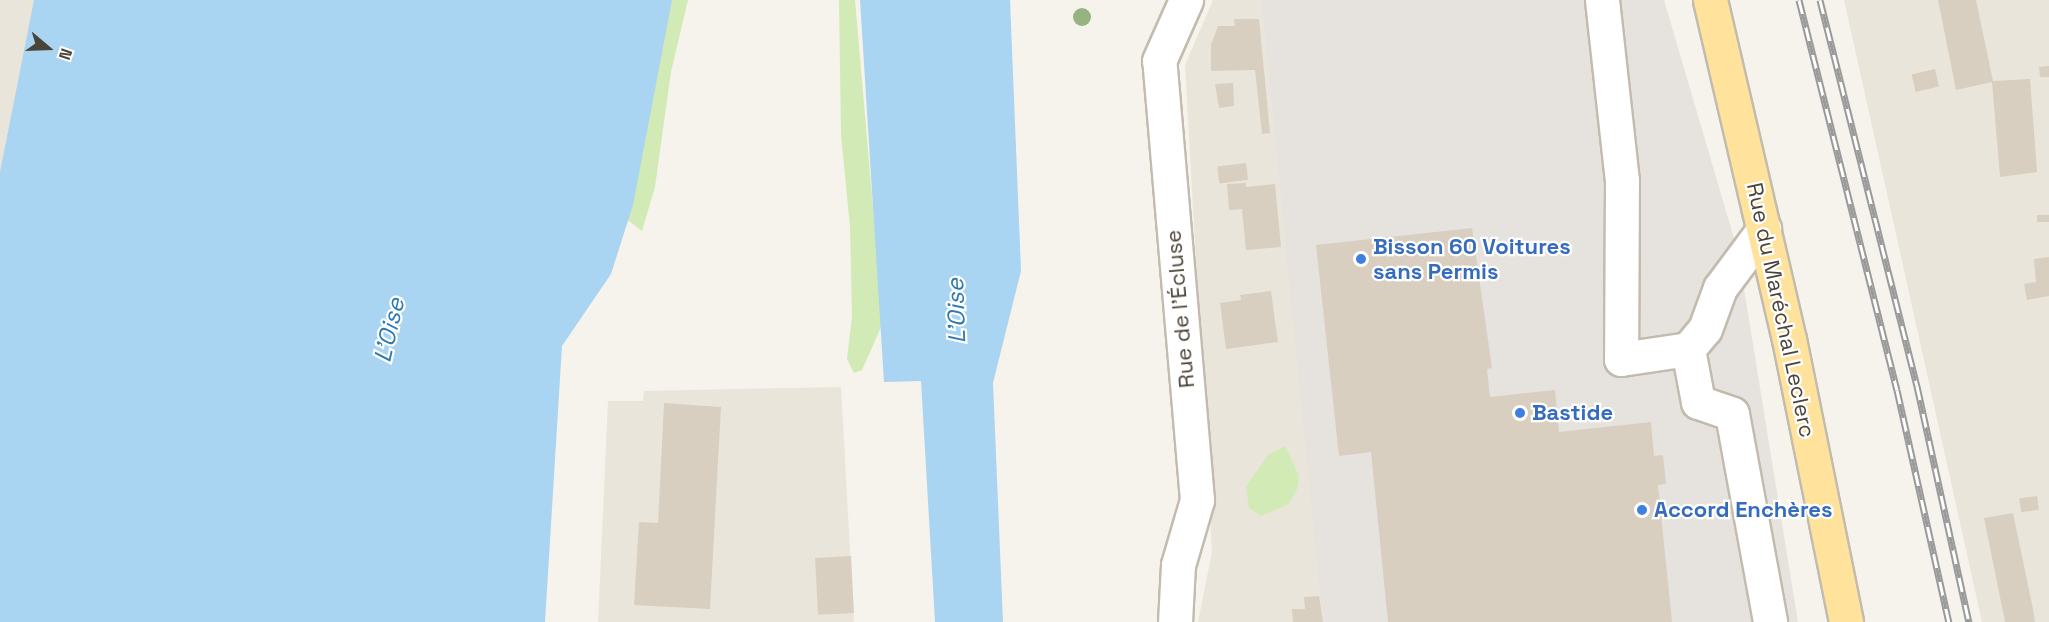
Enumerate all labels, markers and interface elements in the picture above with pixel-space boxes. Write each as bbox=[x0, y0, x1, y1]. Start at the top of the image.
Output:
north arrow bbox=[18, 18, 78, 78]
text: N bbox=[54, 46, 77, 63]
street label: Rue du Maréchal Leclerc bbox=[1741, 180, 1821, 440]
street label: Rue de l'Écluse bbox=[1160, 229, 1200, 389]
place label: Bisson 60 Voitures sans Permis bbox=[1373, 233, 1571, 284]
marker: Bisson 60 Voitures sans Permis bbox=[1354, 252, 1368, 266]
water label: L'Oise bbox=[940, 278, 972, 344]
water label: L'Oise bbox=[368, 295, 410, 365]
place label: Bastide bbox=[1532, 400, 1613, 426]
marker: Bastide bbox=[1513, 406, 1527, 420]
place label: Accord Enchères bbox=[1654, 497, 1833, 523]
marker: Accord Enchères bbox=[1635, 503, 1649, 517]

